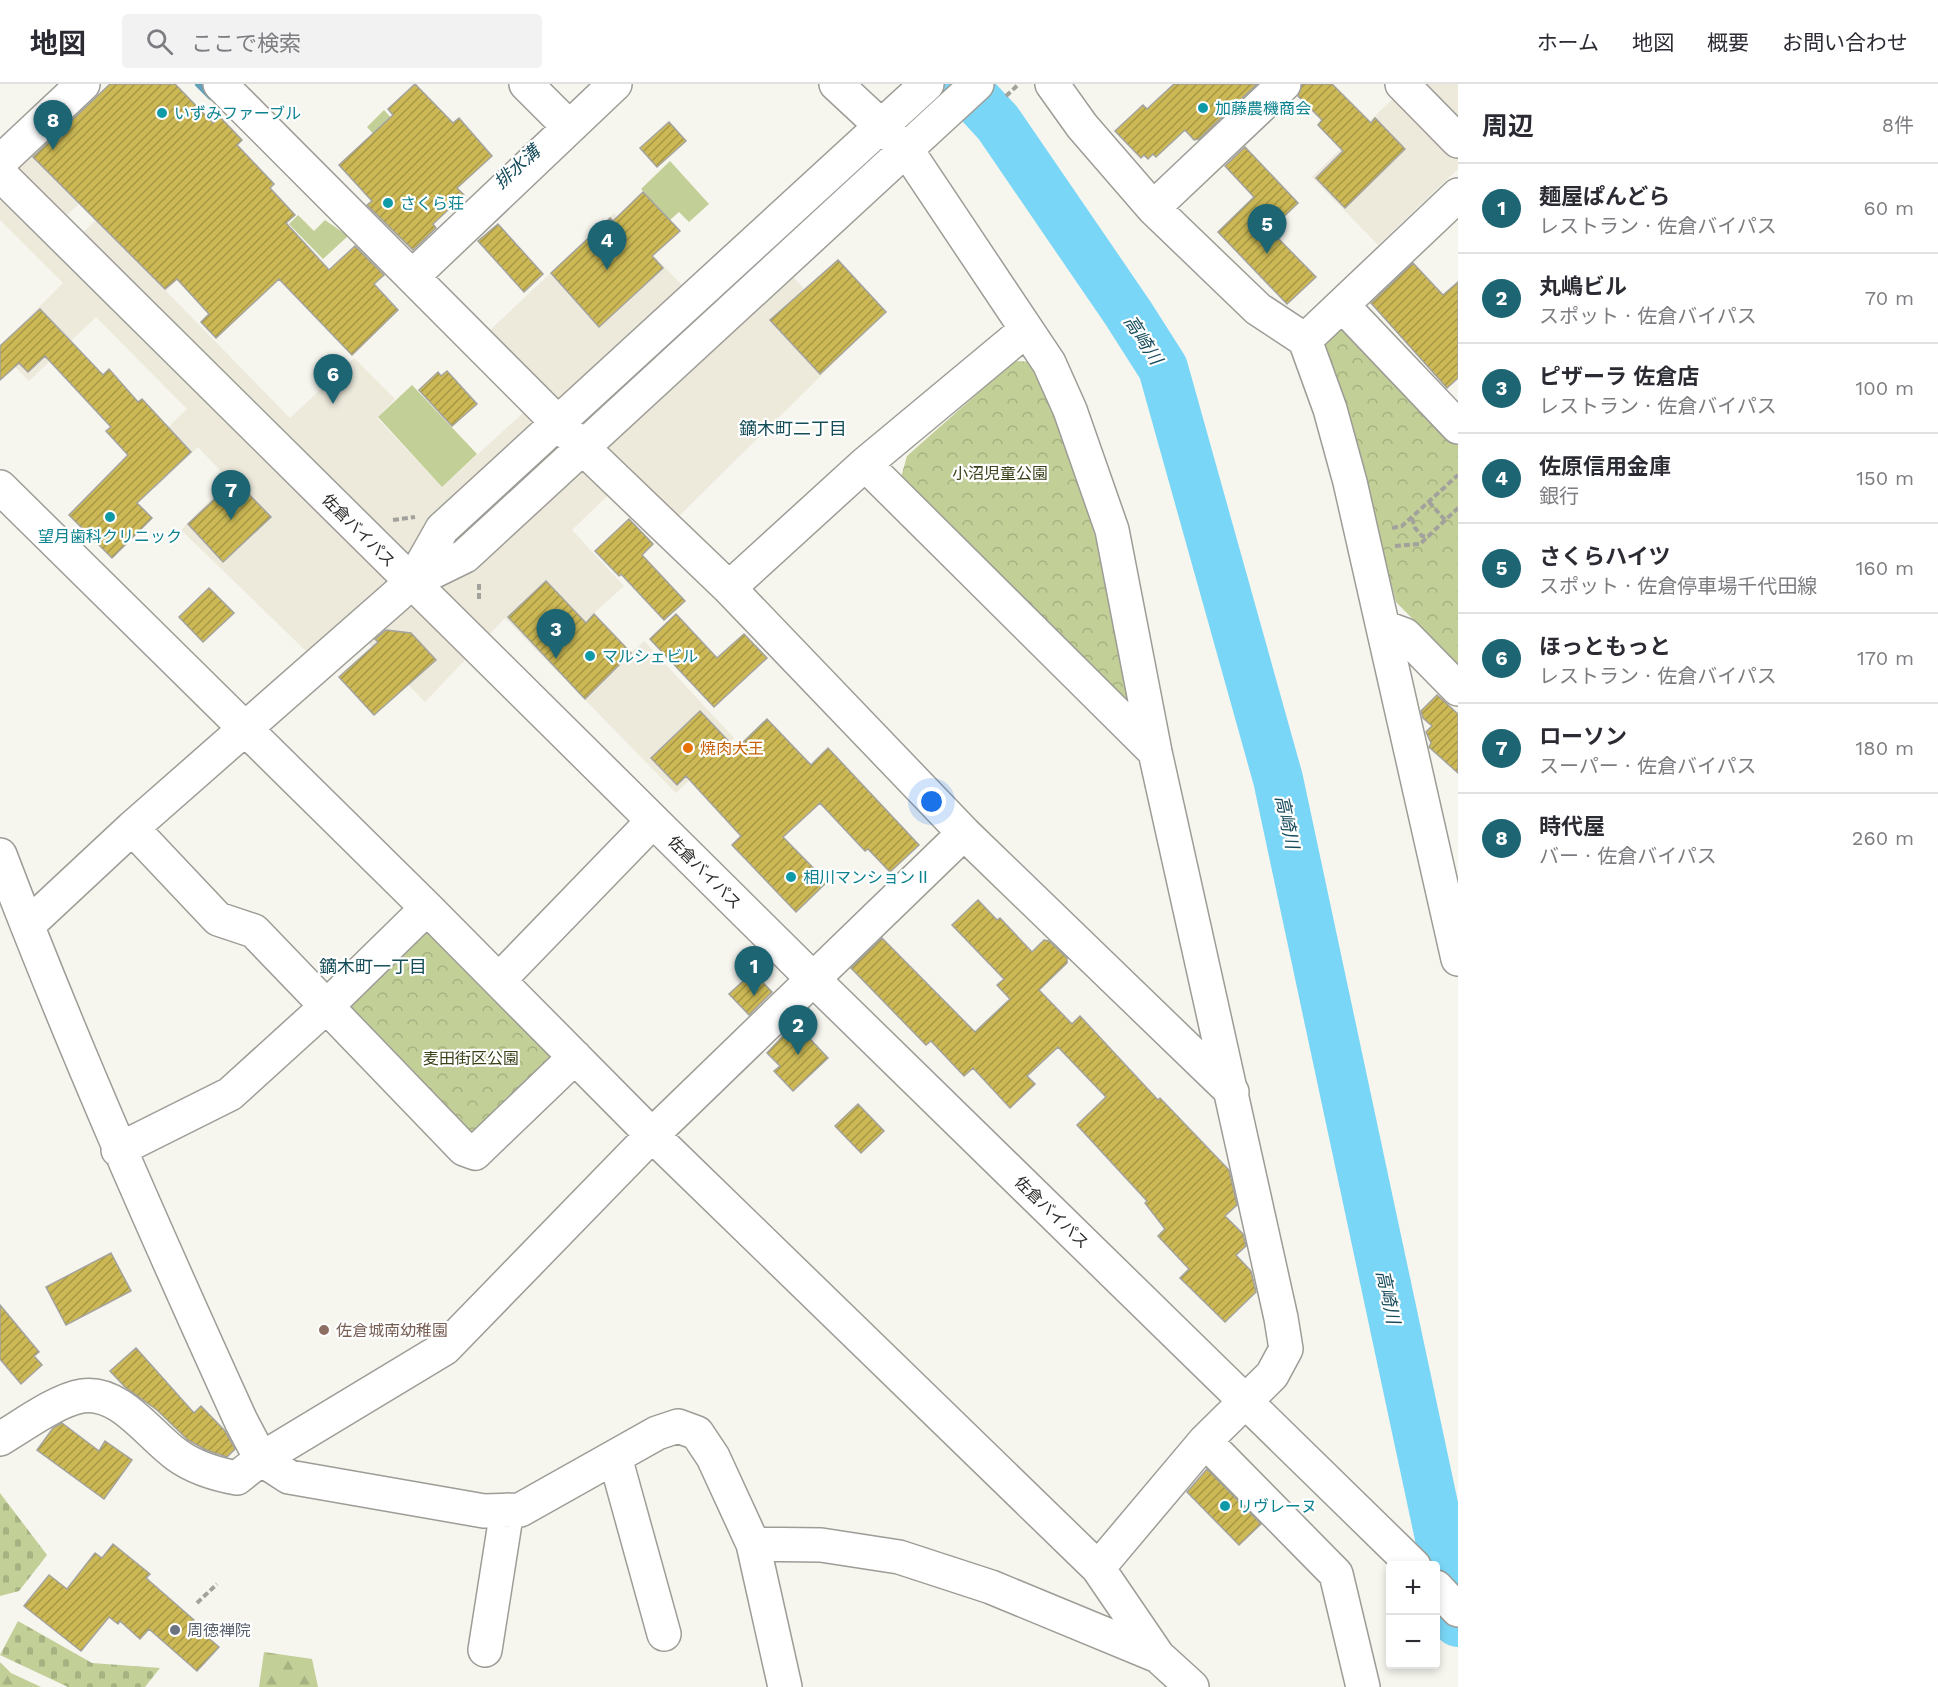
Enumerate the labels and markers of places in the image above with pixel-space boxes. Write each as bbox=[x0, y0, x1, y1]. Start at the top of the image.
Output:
place label: 加藤農機商会 bbox=[1215, 99, 1311, 118]
pin: 8 bbox=[34, 100, 72, 150]
marker: 加藤農機商会 bbox=[1196, 101, 1210, 115]
place label: いずみファーブル bbox=[174, 104, 301, 123]
marker: いずみファーブル bbox=[155, 106, 169, 120]
place label: さくら荘 bbox=[400, 194, 464, 213]
marker: さくら荘 bbox=[381, 196, 395, 210]
pin: 5 bbox=[1248, 204, 1286, 254]
pin: 4 bbox=[588, 220, 626, 270]
pin: 6 bbox=[314, 354, 352, 404]
pin: 7 bbox=[212, 470, 250, 520]
marker: 望月歯科クリニック bbox=[103, 510, 117, 524]
place label: 望月歯科クリニック bbox=[38, 527, 182, 546]
pin: 3 bbox=[536, 610, 576, 659]
place label: マルシェビル bbox=[602, 647, 698, 666]
marker: マルシェビル bbox=[583, 649, 597, 663]
place label: 焼肉大王 bbox=[700, 739, 764, 758]
marker: 焼肉大王 bbox=[681, 741, 695, 755]
place label: 相川マンションⅡ bbox=[803, 868, 931, 887]
marker: 相川マンションⅡ bbox=[784, 870, 798, 884]
pin: 1 bbox=[734, 946, 774, 996]
pin: 2 bbox=[778, 1006, 818, 1055]
place label: 佐倉城南幼稚園 bbox=[336, 1321, 448, 1340]
marker: 佐倉城南幼稚園 bbox=[317, 1323, 331, 1337]
place label: リヴレーヌ bbox=[1237, 1497, 1317, 1516]
marker: リヴレーヌ bbox=[1218, 1499, 1232, 1513]
place label: 周徳禅院 bbox=[187, 1621, 251, 1640]
marker: 周徳禅院 bbox=[168, 1623, 182, 1637]

